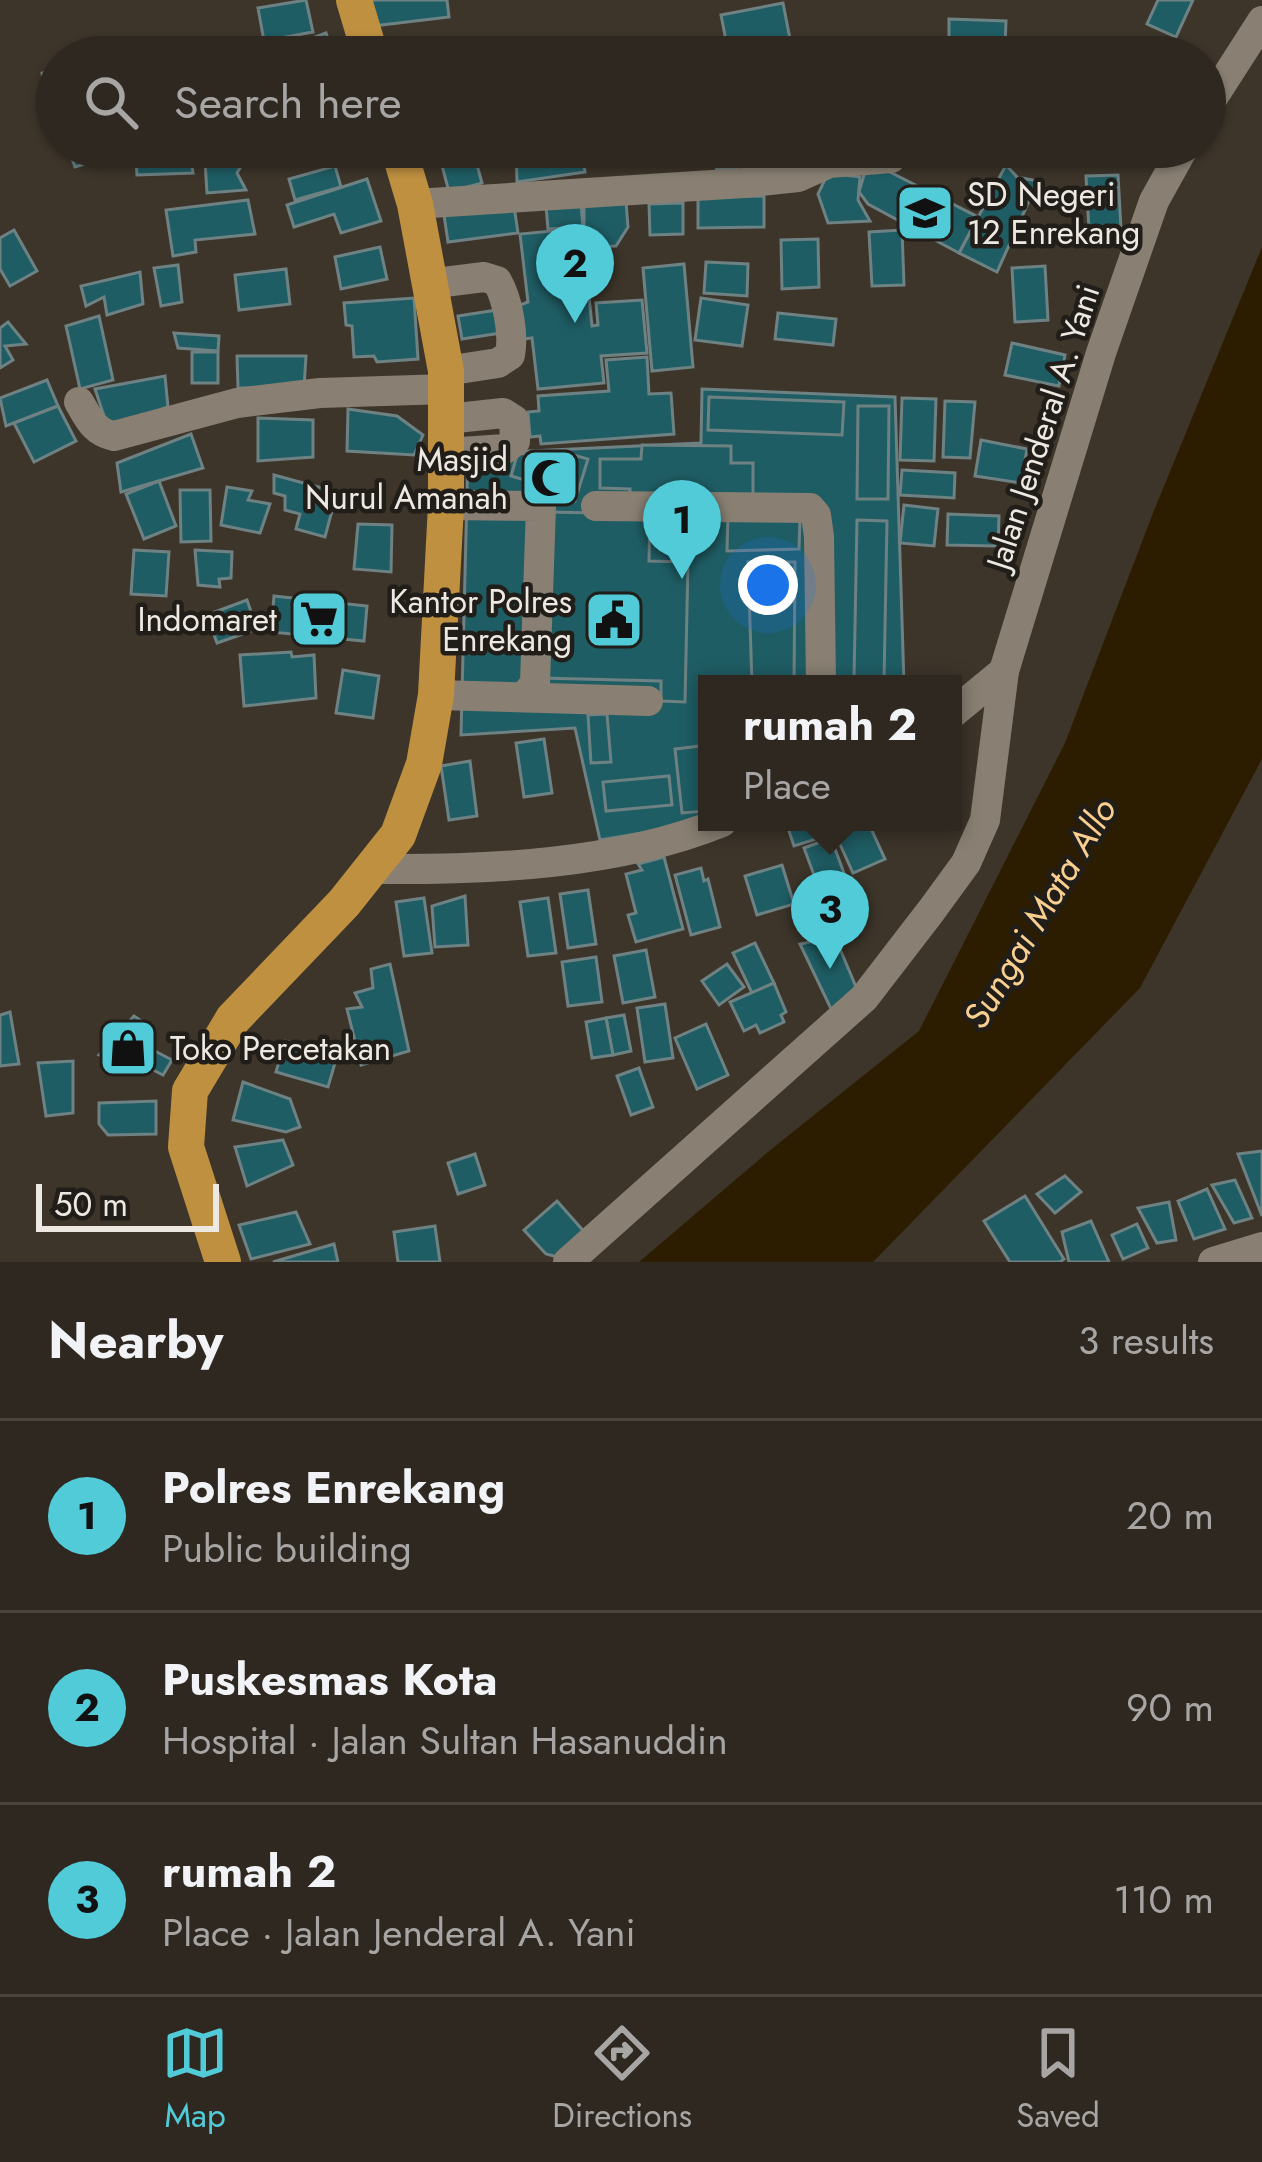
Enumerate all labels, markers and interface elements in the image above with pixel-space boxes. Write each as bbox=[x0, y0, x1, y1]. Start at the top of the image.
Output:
search box bbox=[36, 36, 1226, 168]
icon: search bbox=[78, 69, 144, 135]
text: Search here bbox=[174, 70, 402, 135]
place label: SD Negeri 12 Enrekang bbox=[967, 171, 1140, 256]
school or university icon: SD Negeri 12 Enrekang bbox=[894, 182, 956, 244]
pin: 2 bbox=[536, 224, 614, 323]
street label: Jalan Jenderal A. Yani bbox=[974, 279, 1111, 579]
place label: Masjid Nurul Amanah bbox=[305, 436, 508, 521]
mosque icon: Masjid Nurul Amanah bbox=[519, 447, 581, 509]
pin: 1 bbox=[643, 480, 721, 579]
your location bbox=[738, 555, 798, 615]
place label: Kantor Polres Enrekang bbox=[389, 578, 572, 663]
supermarket icon: Indomaret bbox=[288, 588, 350, 650]
public building icon: Kantor Polres Enrekang bbox=[583, 589, 645, 651]
place label: Indomaret bbox=[137, 596, 277, 643]
popup bbox=[698, 675, 962, 831]
text: rumah 2 bbox=[743, 692, 917, 757]
text: Place bbox=[743, 757, 831, 814]
water label: Sungai Mata Allo bbox=[949, 788, 1129, 1038]
pin: 3 bbox=[791, 870, 869, 969]
shop icon: Toko Percetakan bbox=[97, 1017, 159, 1079]
place label: Toko Percetakan bbox=[170, 1025, 391, 1072]
scale bar bbox=[36, 1178, 219, 1231]
text: 50 m bbox=[54, 1181, 128, 1228]
text: Nearby bbox=[48, 1303, 223, 1377]
text: 3 results bbox=[1078, 1312, 1214, 1369]
text: Polres Enrekang bbox=[162, 1455, 505, 1520]
text: 1 bbox=[77, 1487, 97, 1544]
text: 20 m bbox=[1126, 1487, 1214, 1544]
text: Public building bbox=[162, 1520, 412, 1577]
text: Puskesmas Kota bbox=[162, 1647, 498, 1712]
text: 2 bbox=[74, 1679, 100, 1736]
text: 90 m bbox=[1126, 1679, 1214, 1736]
text: Hospital · Jalan Sultan Hasanuddin bbox=[162, 1712, 728, 1769]
text: rumah 2 bbox=[162, 1839, 336, 1904]
text: 3 bbox=[75, 1871, 99, 1928]
text: 110 m bbox=[1113, 1871, 1214, 1928]
text: Place · Jalan Jenderal A. Yani bbox=[162, 1904, 636, 1961]
tab: Map bbox=[162, 2020, 228, 2139]
tab: Directions bbox=[552, 2020, 692, 2139]
tab: Saved bbox=[1016, 2020, 1100, 2139]

